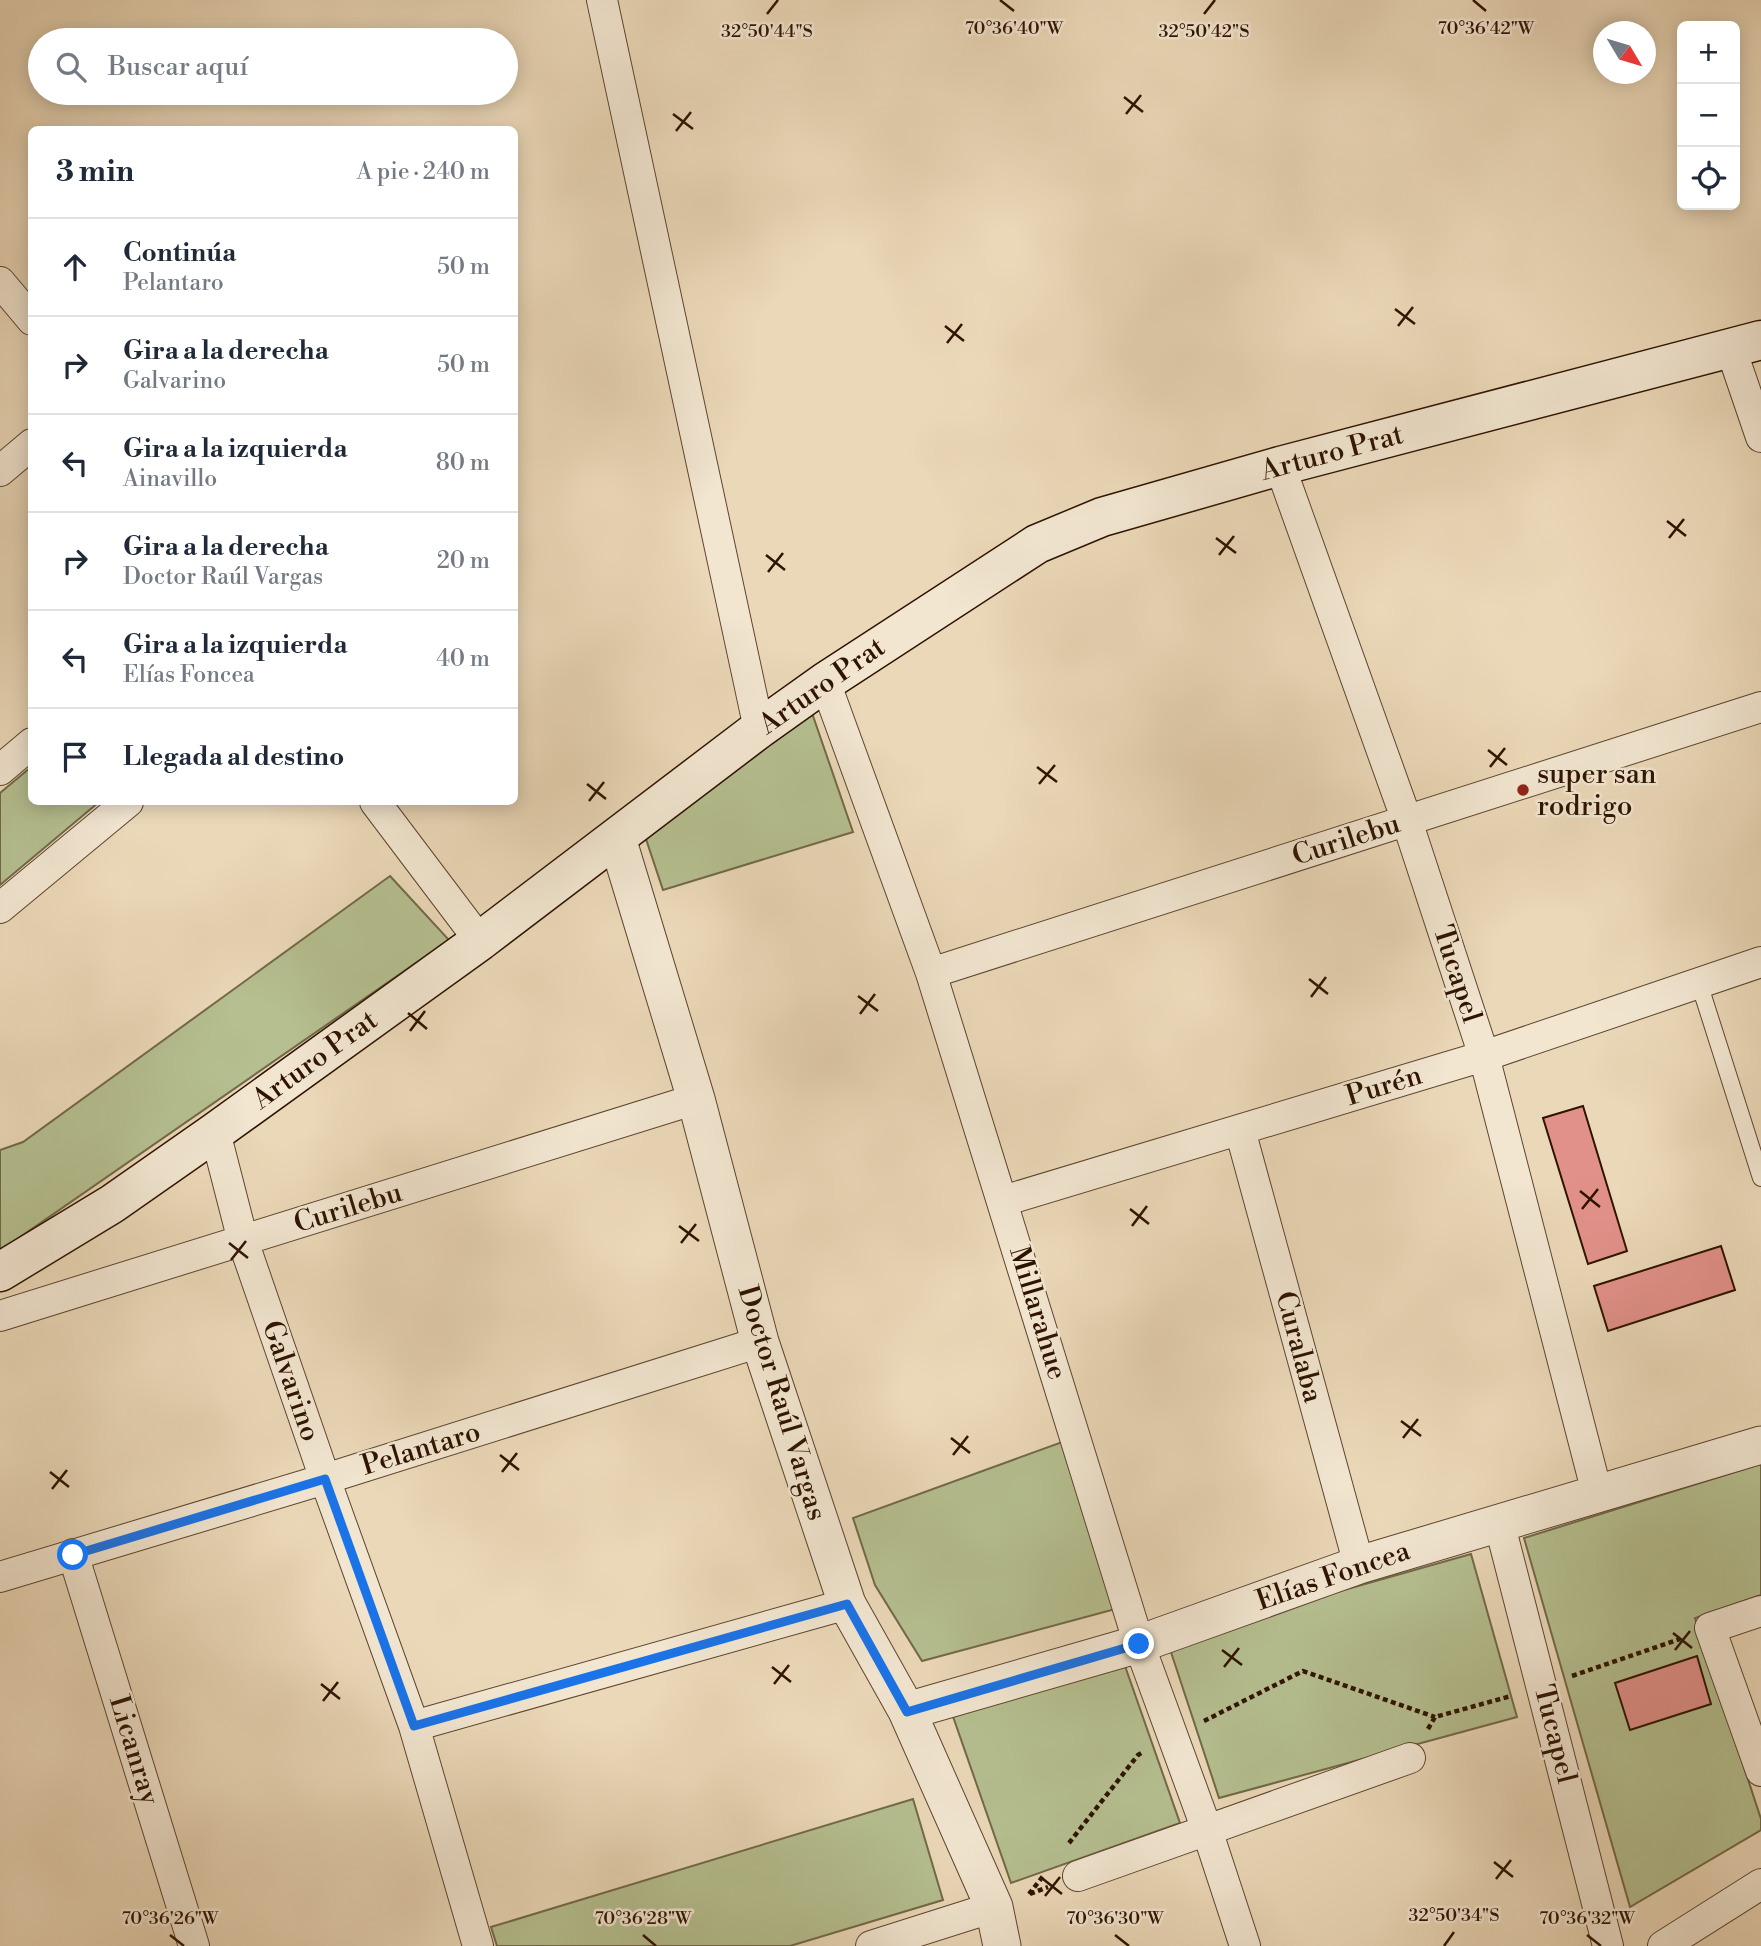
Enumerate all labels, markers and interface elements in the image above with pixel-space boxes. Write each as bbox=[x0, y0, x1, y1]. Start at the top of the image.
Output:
text: 70°36'40"W bbox=[965, 17, 1064, 40]
text: 70°36'42"W bbox=[1438, 17, 1535, 40]
text: 32°50'44"S bbox=[721, 20, 813, 43]
text: 32°50'42"S bbox=[1158, 20, 1250, 43]
north arrow bbox=[1593, 21, 1656, 84]
map controls bbox=[1677, 21, 1740, 210]
button: + bbox=[1677, 21, 1740, 84]
search box bbox=[28, 28, 518, 105]
icon: search bbox=[52, 48, 90, 86]
text: Buscar aquí bbox=[108, 51, 248, 83]
button: − bbox=[1677, 84, 1740, 147]
button: locate bbox=[1677, 147, 1740, 210]
text: 3 min bbox=[56, 153, 134, 191]
text: A pie · 240 m bbox=[357, 158, 490, 186]
text: Continúa bbox=[123, 237, 236, 269]
icon: ahead bbox=[56, 248, 94, 286]
text: 50 m bbox=[437, 253, 490, 281]
text: Pelantaro bbox=[123, 269, 224, 297]
text: Gira a la derecha bbox=[123, 335, 329, 367]
icon: right bbox=[56, 346, 94, 384]
text: 50 m bbox=[437, 351, 490, 379]
text: Galvarino bbox=[123, 367, 226, 395]
street label: Arturo Prat bbox=[1256, 417, 1407, 489]
text: Gira a la izquierda bbox=[123, 433, 347, 465]
icon: left bbox=[56, 444, 94, 482]
text: 80 m bbox=[436, 449, 490, 477]
text: Ainavillo bbox=[123, 465, 217, 493]
text: Gira a la derecha bbox=[123, 531, 329, 563]
icon: right bbox=[56, 542, 94, 580]
text: 20 m bbox=[437, 547, 490, 575]
text: Doctor Raúl Vargas bbox=[123, 563, 323, 591]
text: Gira a la izquierda bbox=[123, 629, 347, 661]
street label: Arturo Prat bbox=[751, 630, 892, 743]
icon: left bbox=[56, 640, 94, 678]
text: 40 m bbox=[436, 645, 490, 673]
text: Elías Foncea bbox=[123, 661, 255, 689]
icon: arrive bbox=[56, 738, 94, 776]
text: Llegada al destino bbox=[123, 741, 344, 773]
place label: super san rodrigo bbox=[1537, 757, 1657, 824]
marker: super san rodrigo bbox=[1515, 782, 1531, 798]
street label: Curilebu bbox=[1288, 806, 1404, 874]
street label: Tucapel bbox=[1425, 921, 1489, 1027]
street label: Arturo Prat bbox=[245, 1003, 385, 1118]
street label: Purén bbox=[1342, 1058, 1427, 1114]
street label: Curilebu bbox=[290, 1175, 406, 1241]
street label: Millarahue bbox=[1001, 1242, 1075, 1384]
street label: Doctor Raúl Vargas bbox=[730, 1281, 834, 1525]
street label: Curalaba bbox=[1267, 1287, 1331, 1407]
street label: Galvarino bbox=[254, 1316, 328, 1446]
street label: Pelantaro bbox=[357, 1414, 485, 1484]
street label: Elías Foncea bbox=[1251, 1533, 1415, 1619]
route start bbox=[57, 1539, 88, 1570]
route end bbox=[1123, 1628, 1154, 1659]
street label: Tucapel bbox=[1526, 1681, 1584, 1787]
street label: Licanray bbox=[101, 1691, 167, 1809]
text: 32°50'34"S bbox=[1409, 1904, 1500, 1927]
text: 70°36'26"W bbox=[122, 1907, 219, 1930]
text: 70°36'28"W bbox=[595, 1907, 692, 1930]
text: 70°36'30"W bbox=[1066, 1907, 1164, 1930]
text: 70°36'32"W bbox=[1539, 1907, 1635, 1930]

